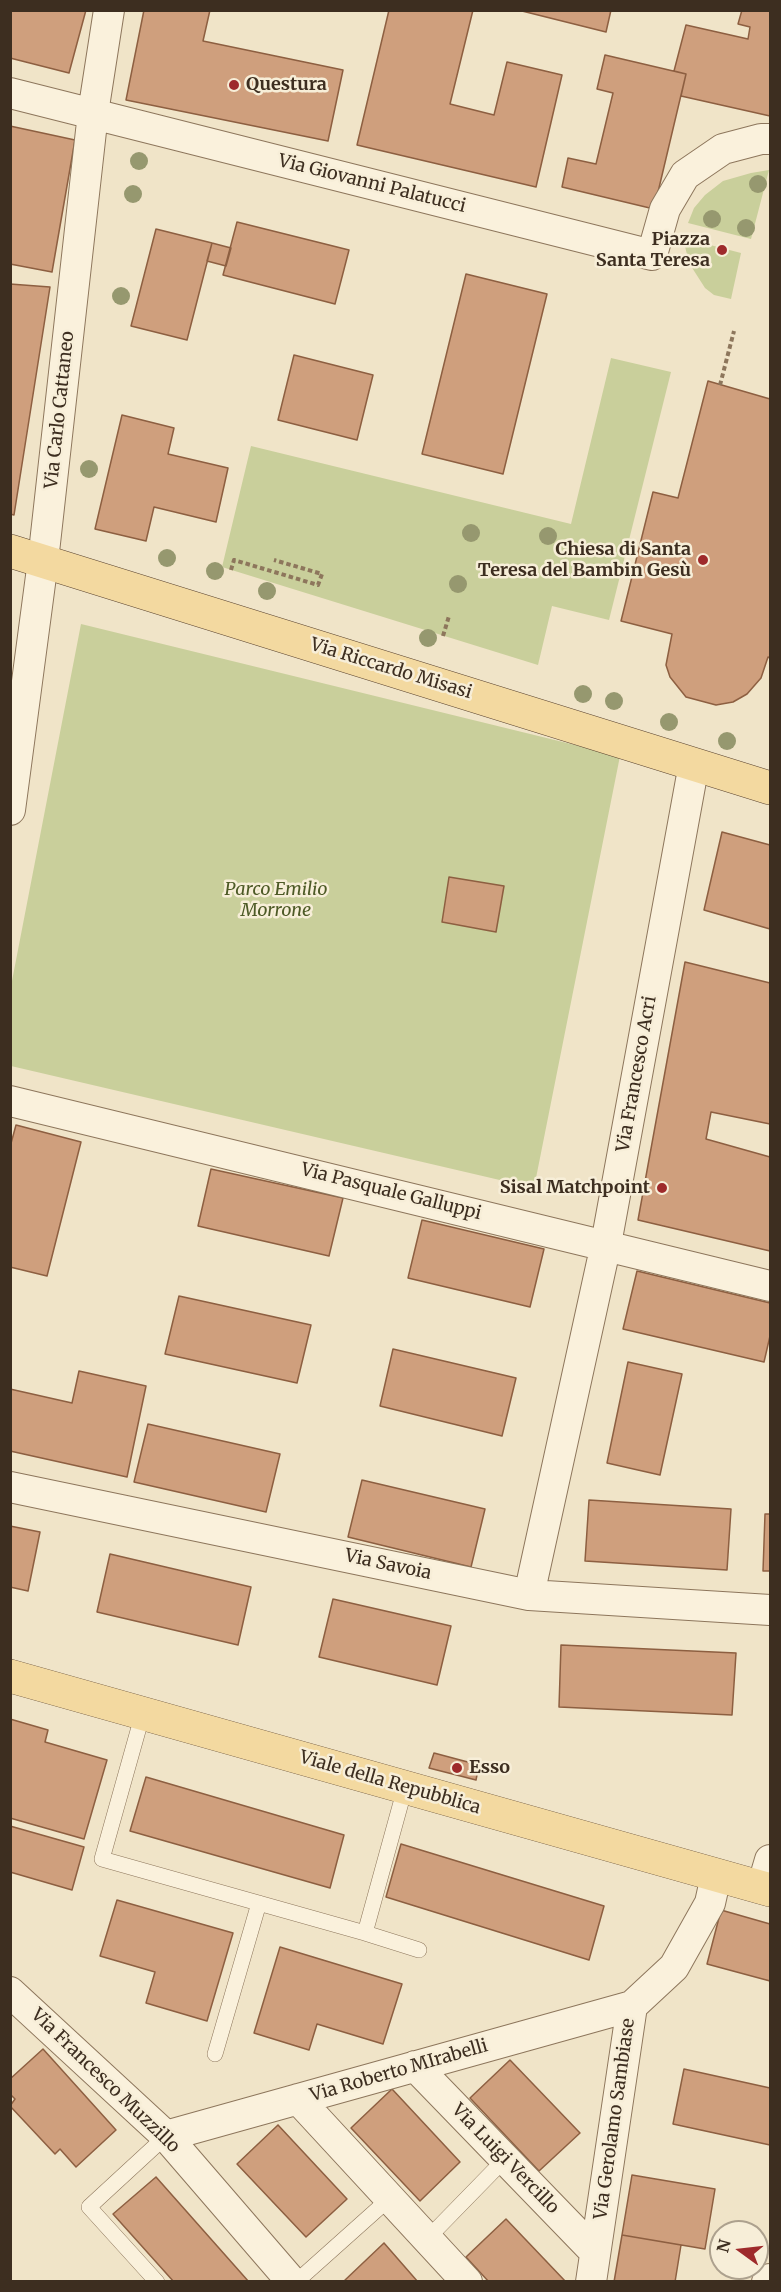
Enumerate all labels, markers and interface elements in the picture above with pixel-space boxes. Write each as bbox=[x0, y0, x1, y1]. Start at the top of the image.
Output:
place label: Questura bbox=[246, 74, 327, 96]
marker: Questura bbox=[227, 78, 241, 92]
street label: Via Giovanni Palatucci bbox=[276, 150, 468, 218]
place label: Piazza Santa Teresa bbox=[596, 229, 710, 272]
marker: Piazza Santa Teresa bbox=[715, 243, 729, 257]
street label: Via Carlo Cattaneo bbox=[41, 330, 79, 490]
place label: Chiesa di Santa Teresa del Bambin Gesù bbox=[478, 539, 691, 582]
marker: Chiesa di Santa Teresa del Bambin Gesù bbox=[696, 553, 710, 567]
street label: Via Riccardo Misasi bbox=[308, 634, 474, 704]
park label: Parco Emilio Morrone bbox=[225, 879, 327, 922]
street label: Via Francesco Acri bbox=[613, 994, 661, 1154]
street label: Via Pasquale Galluppi bbox=[299, 1159, 483, 1225]
place label: Sisal Matchpoint bbox=[500, 1177, 650, 1199]
marker: Sisal Matchpoint bbox=[655, 1181, 669, 1195]
street label: Via Savoia bbox=[343, 1545, 433, 1585]
street label: Viale della Repubblica bbox=[297, 1747, 483, 1819]
place label: Esso bbox=[469, 1757, 510, 1779]
marker: Esso bbox=[450, 1761, 464, 1775]
street label: Via Francesco Muzzillo bbox=[26, 2004, 184, 2158]
street label: Via Gerolamo Sambiase bbox=[590, 2017, 640, 2221]
street label: Via Roberto MIrabelli bbox=[308, 2035, 490, 2107]
street label: Via Luigi Vercillo bbox=[447, 2099, 563, 2219]
north arrow bbox=[709, 2220, 769, 2280]
text: N bbox=[712, 2237, 735, 2255]

